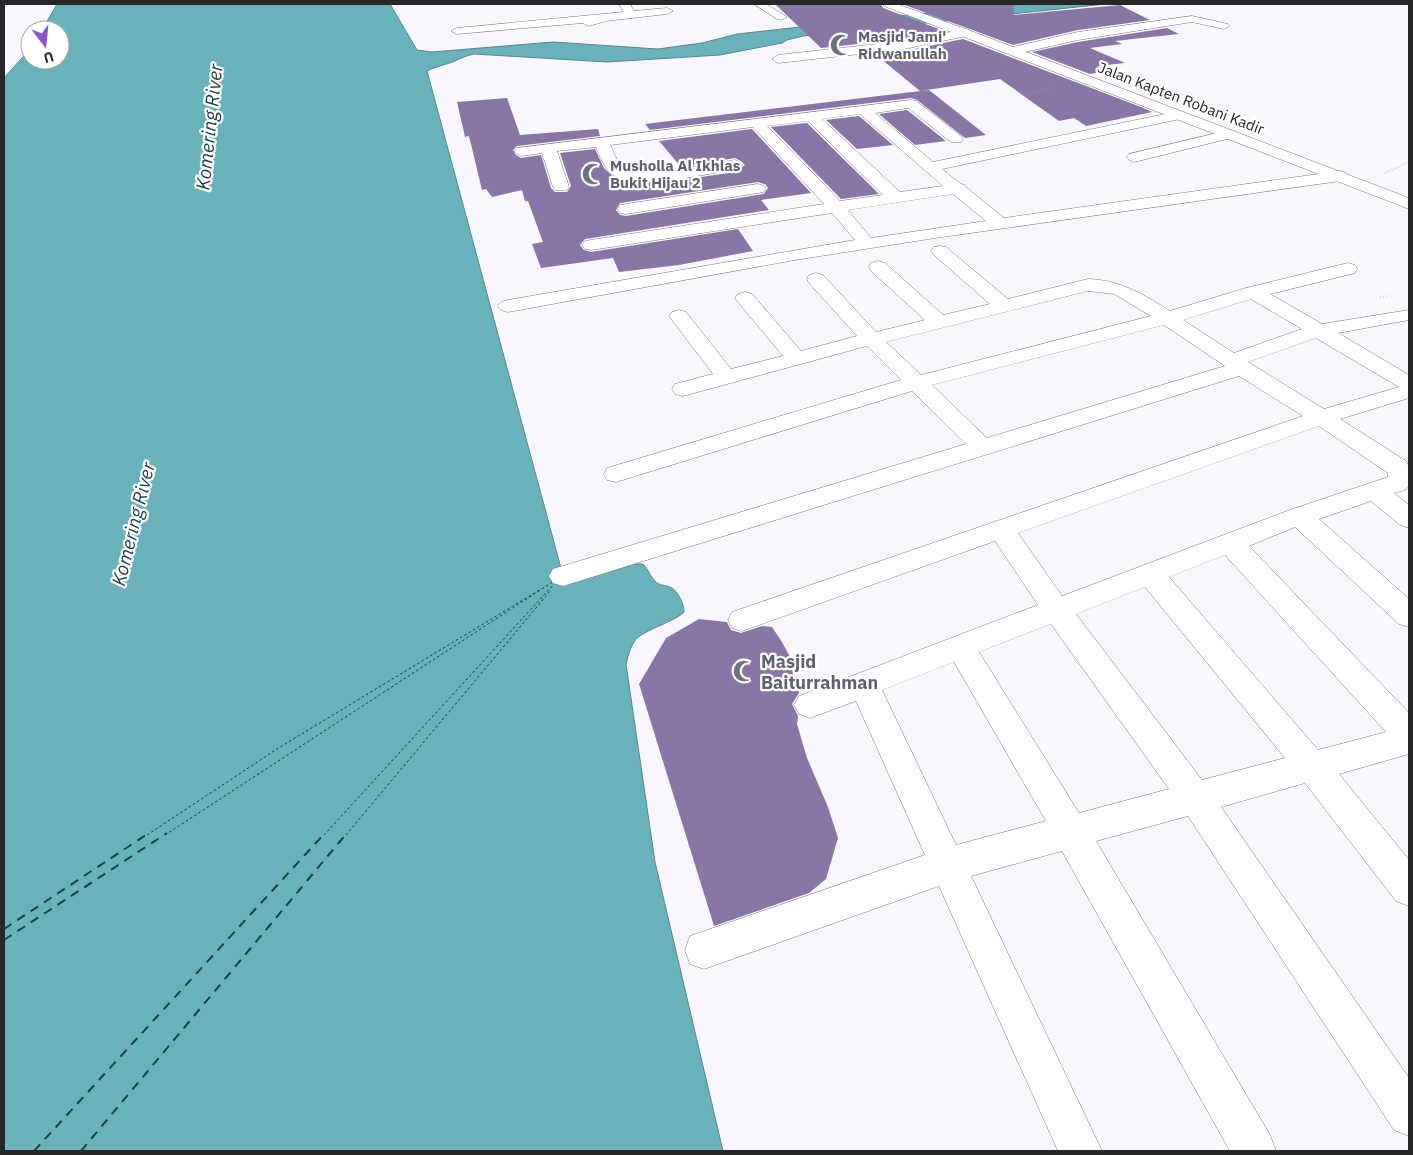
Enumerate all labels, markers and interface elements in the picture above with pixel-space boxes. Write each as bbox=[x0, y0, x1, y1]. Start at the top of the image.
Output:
north arrow bbox=[20, 20, 70, 70]
place label: Masjid Jami' Ridwanullah bbox=[858, 27, 947, 63]
mosque icon: Masjid Jami' Ridwanullah bbox=[828, 32, 854, 58]
text: U bbox=[41, 48, 56, 67]
street label: Jalan Kapten Robani Kadir bbox=[1095, 57, 1267, 139]
water label: Komering River bbox=[190, 62, 228, 191]
place label: Musholla Al Ikhlas Bukit Hijau 2 bbox=[610, 156, 741, 192]
mosque icon: Musholla Al Ikhlas Bukit Hijau 2 bbox=[580, 161, 606, 187]
water label: Komering River bbox=[106, 459, 160, 588]
place label: Masjid Baiturrahman bbox=[761, 650, 878, 694]
mosque icon: Masjid Baiturrahman bbox=[731, 658, 757, 684]

